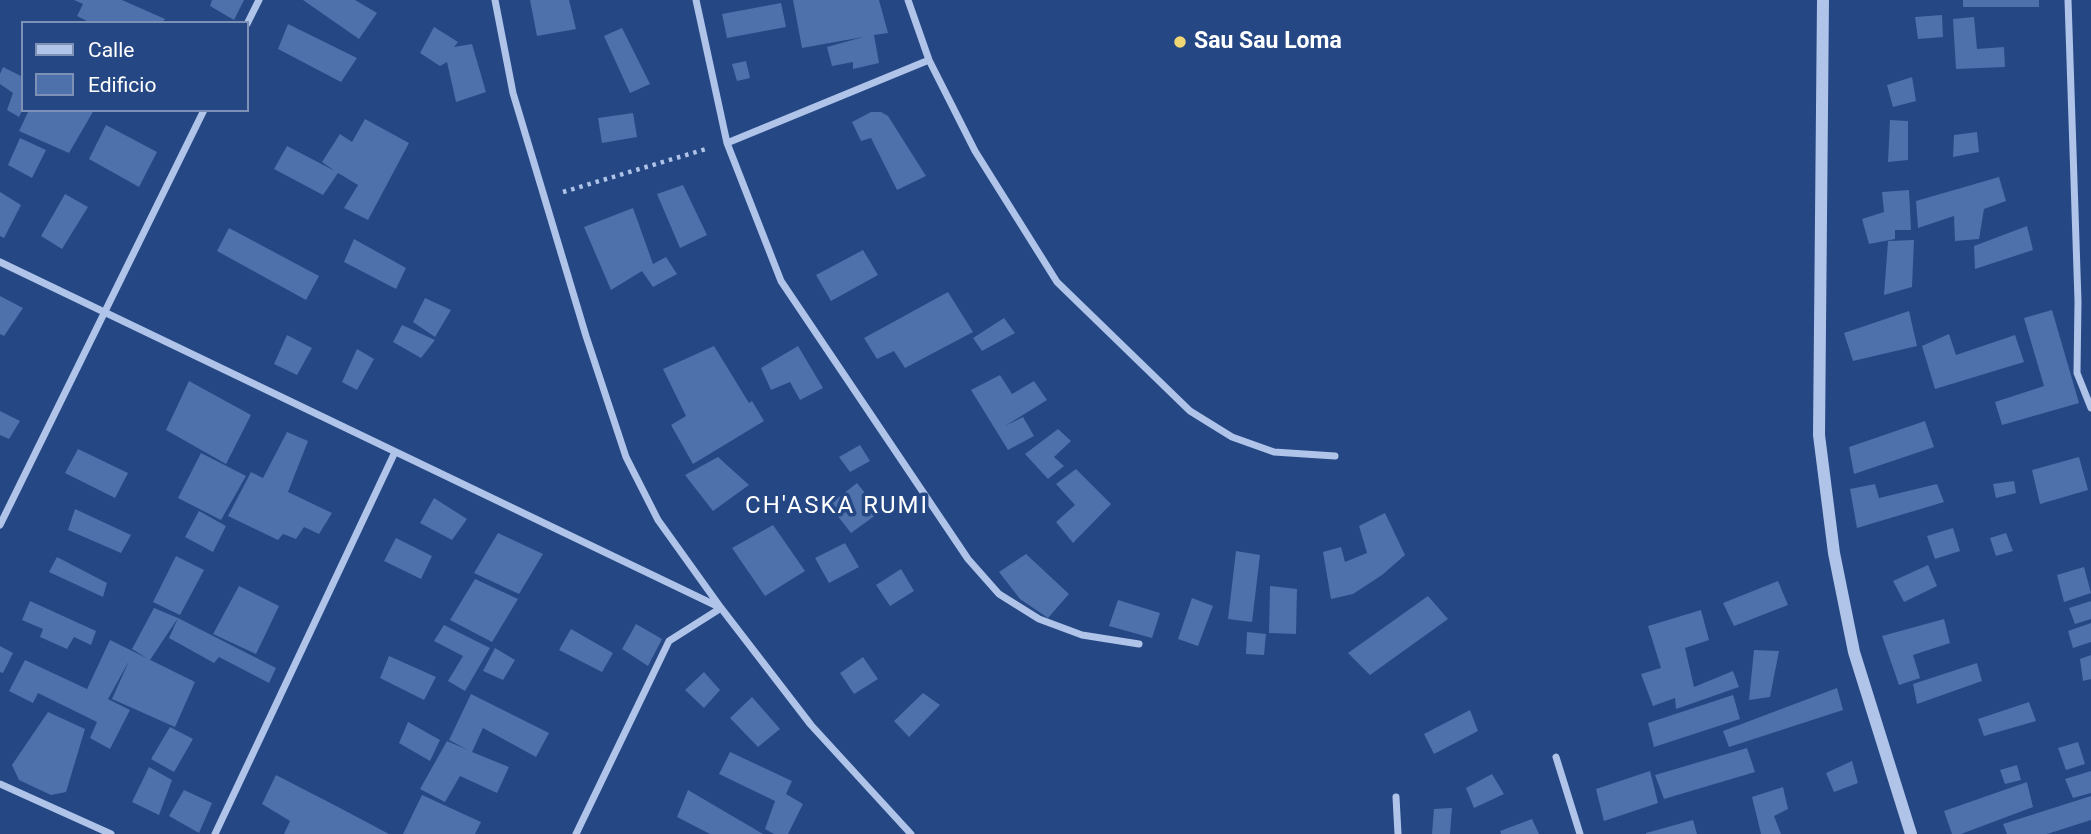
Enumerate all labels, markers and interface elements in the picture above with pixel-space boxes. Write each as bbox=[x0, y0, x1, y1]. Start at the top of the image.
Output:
legend bbox=[21, 21, 248, 112]
place label: Sau Sau Loma bbox=[1194, 28, 1342, 56]
marker: Sau Sau Loma bbox=[1172, 34, 1188, 50]
text: Calle bbox=[88, 38, 134, 62]
text: Edificio bbox=[88, 73, 156, 97]
district label: CH'ASKA RUMI bbox=[747, 493, 927, 521]

